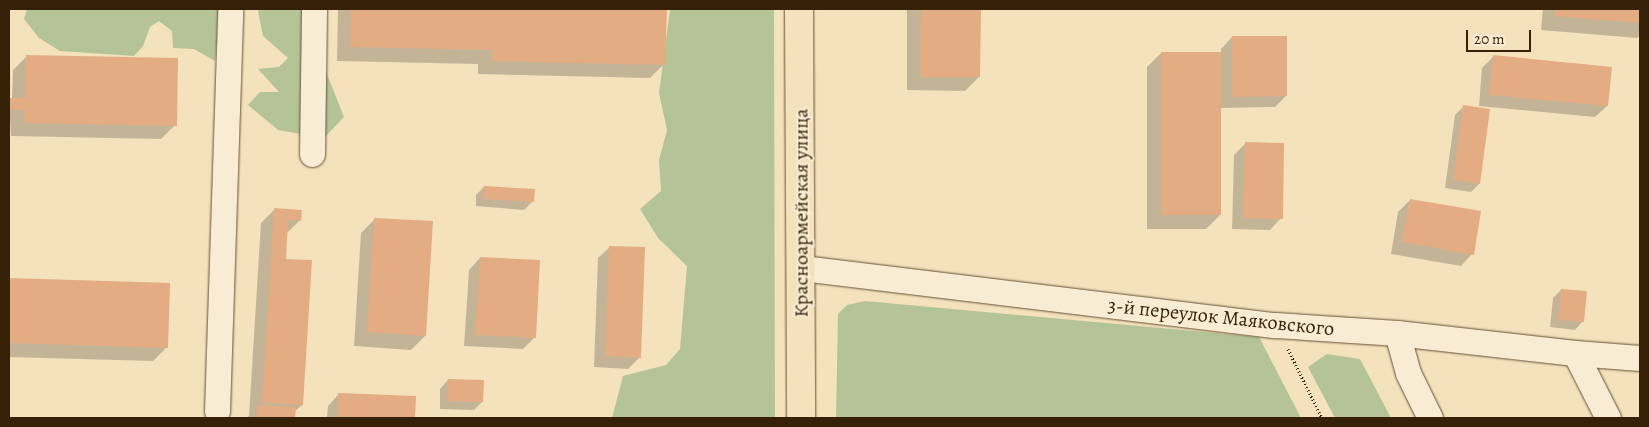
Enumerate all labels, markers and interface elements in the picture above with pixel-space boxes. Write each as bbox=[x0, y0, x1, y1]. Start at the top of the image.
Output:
scale bar bbox=[1469, 20, 1534, 52]
text: 20 m bbox=[1474, 29, 1505, 49]
street label: Красноармейская улица bbox=[789, 108, 813, 318]
street label: 3-й переулок Маяковского bbox=[1107, 293, 1335, 341]

